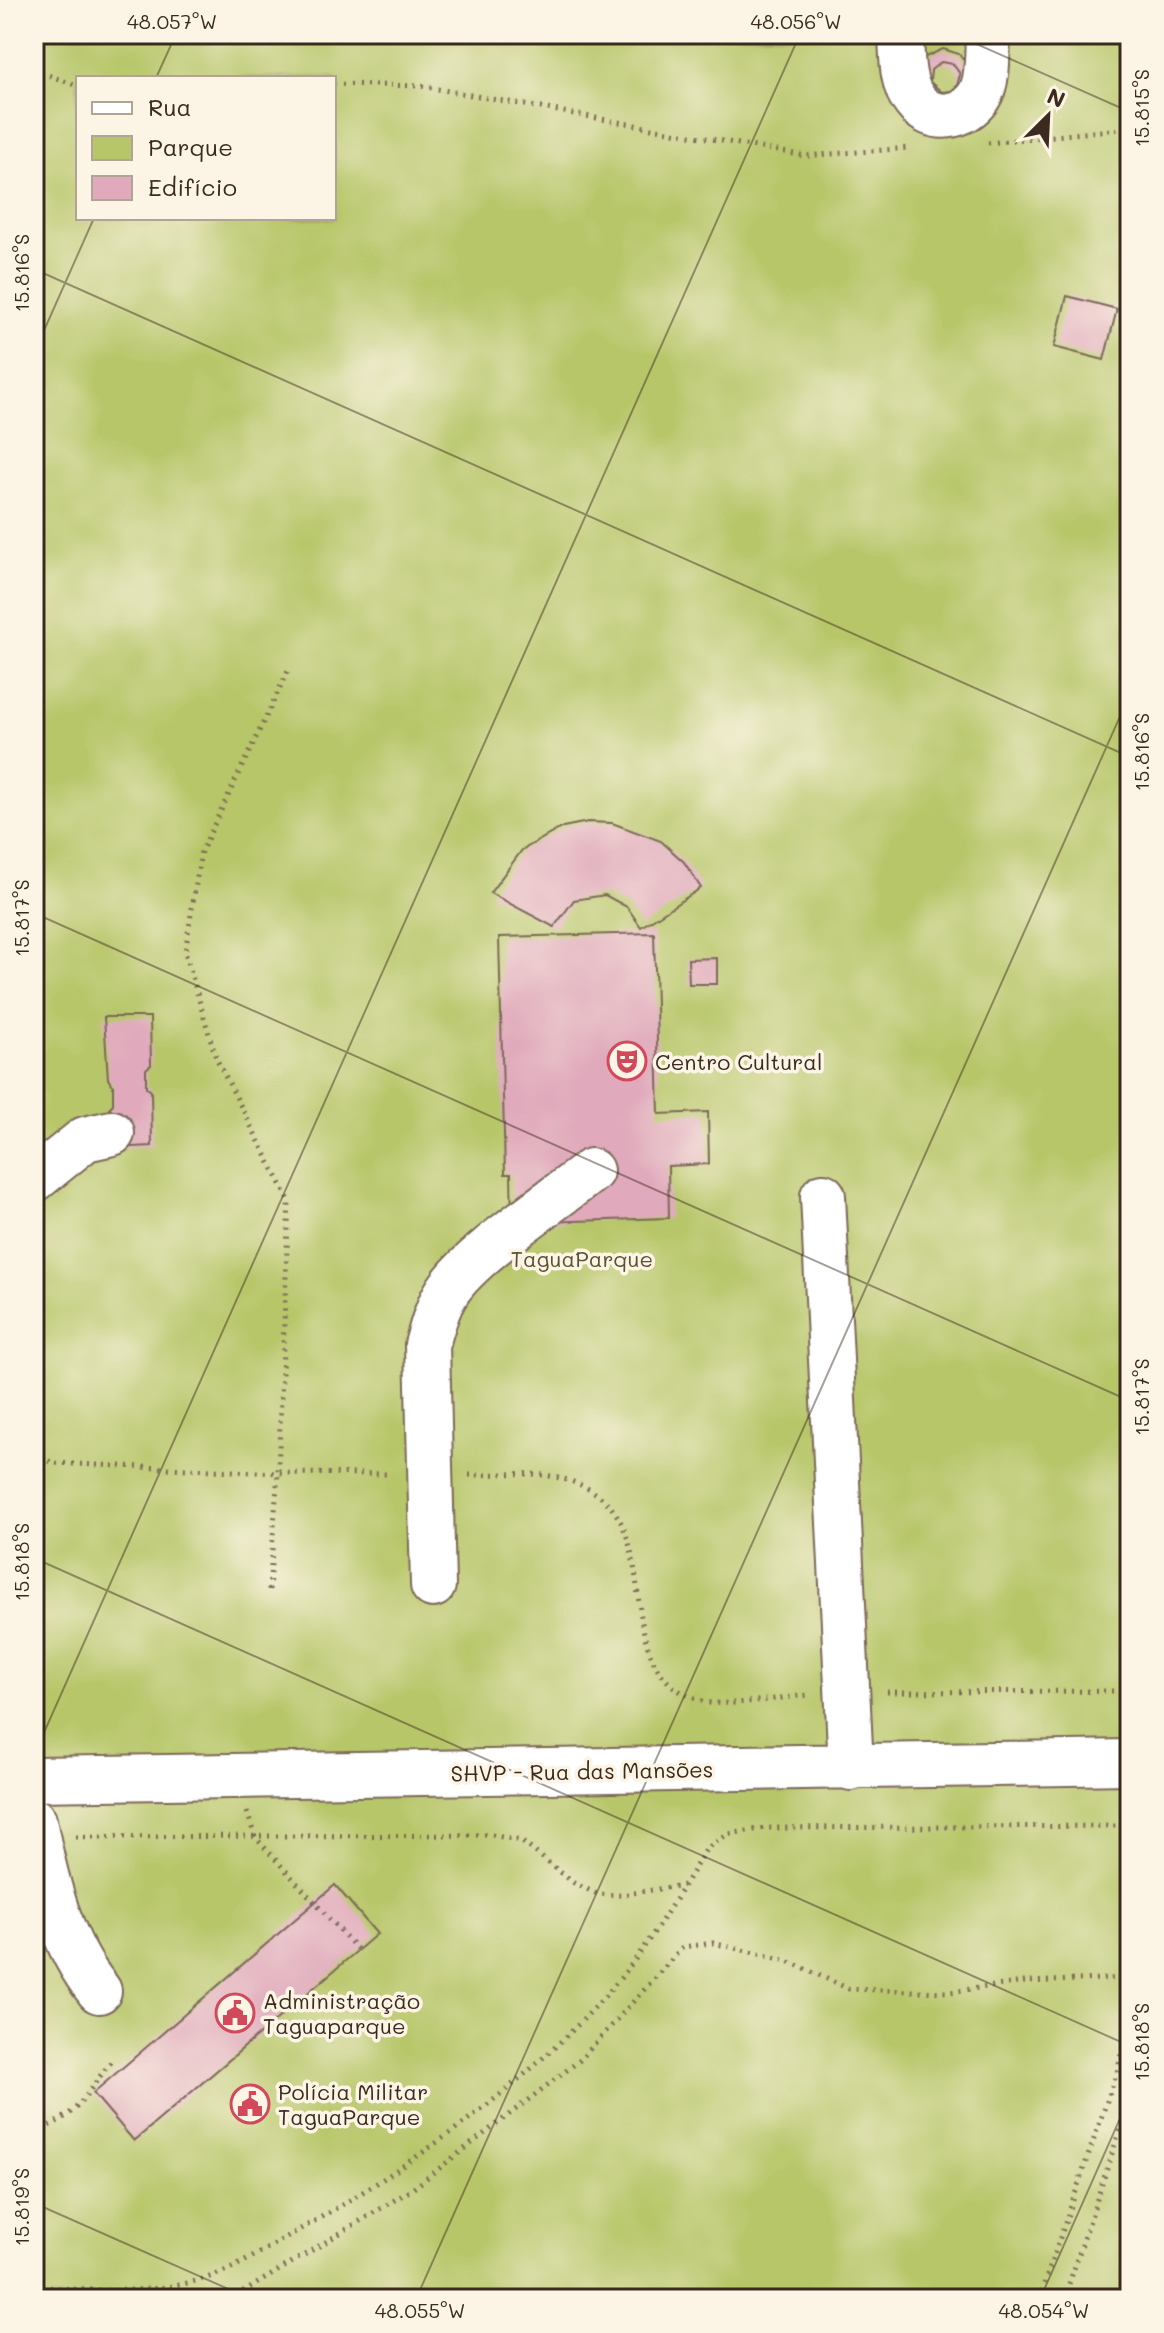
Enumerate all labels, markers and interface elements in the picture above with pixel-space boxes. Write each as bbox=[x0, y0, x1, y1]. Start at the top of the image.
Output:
text: 48.057°W bbox=[127, 8, 217, 34]
text: 48.056°W bbox=[750, 8, 842, 34]
text: 15.815°S bbox=[1128, 69, 1154, 147]
legend bbox=[76, 76, 336, 220]
north arrow bbox=[1008, 76, 1088, 156]
text: N bbox=[1043, 81, 1070, 114]
text: Rua bbox=[148, 91, 191, 122]
text: Parque bbox=[148, 131, 233, 162]
text: Edifício bbox=[148, 171, 237, 202]
text: 15.816°S bbox=[8, 234, 34, 312]
text: 15.816°S bbox=[1128, 713, 1154, 791]
text: 15.817°S bbox=[8, 879, 34, 957]
theatre icon: Centro Cultural bbox=[606, 1040, 648, 1082]
place label: Centro Cultural bbox=[655, 1047, 823, 1076]
park label: TaguaParque bbox=[511, 1244, 653, 1273]
text: 15.817°S bbox=[1128, 1358, 1154, 1436]
text: 15.818°S bbox=[8, 1523, 34, 1601]
street label: SHVP - Rua das Mansões bbox=[450, 1754, 714, 1788]
place label: Administração Taguaparque bbox=[263, 1986, 420, 2040]
public building icon: Administração Taguaparque bbox=[214, 1992, 256, 2034]
text: 15.818°S bbox=[1128, 2003, 1154, 2081]
place label: Polícia Militar TaguaParque bbox=[278, 2077, 428, 2131]
public building icon: Polícia Militar TaguaParque bbox=[229, 2083, 271, 2125]
text: 15.819°S bbox=[8, 2168, 34, 2246]
text: 48.055°W bbox=[375, 2297, 465, 2323]
text: 48.054°W bbox=[999, 2297, 1089, 2323]

